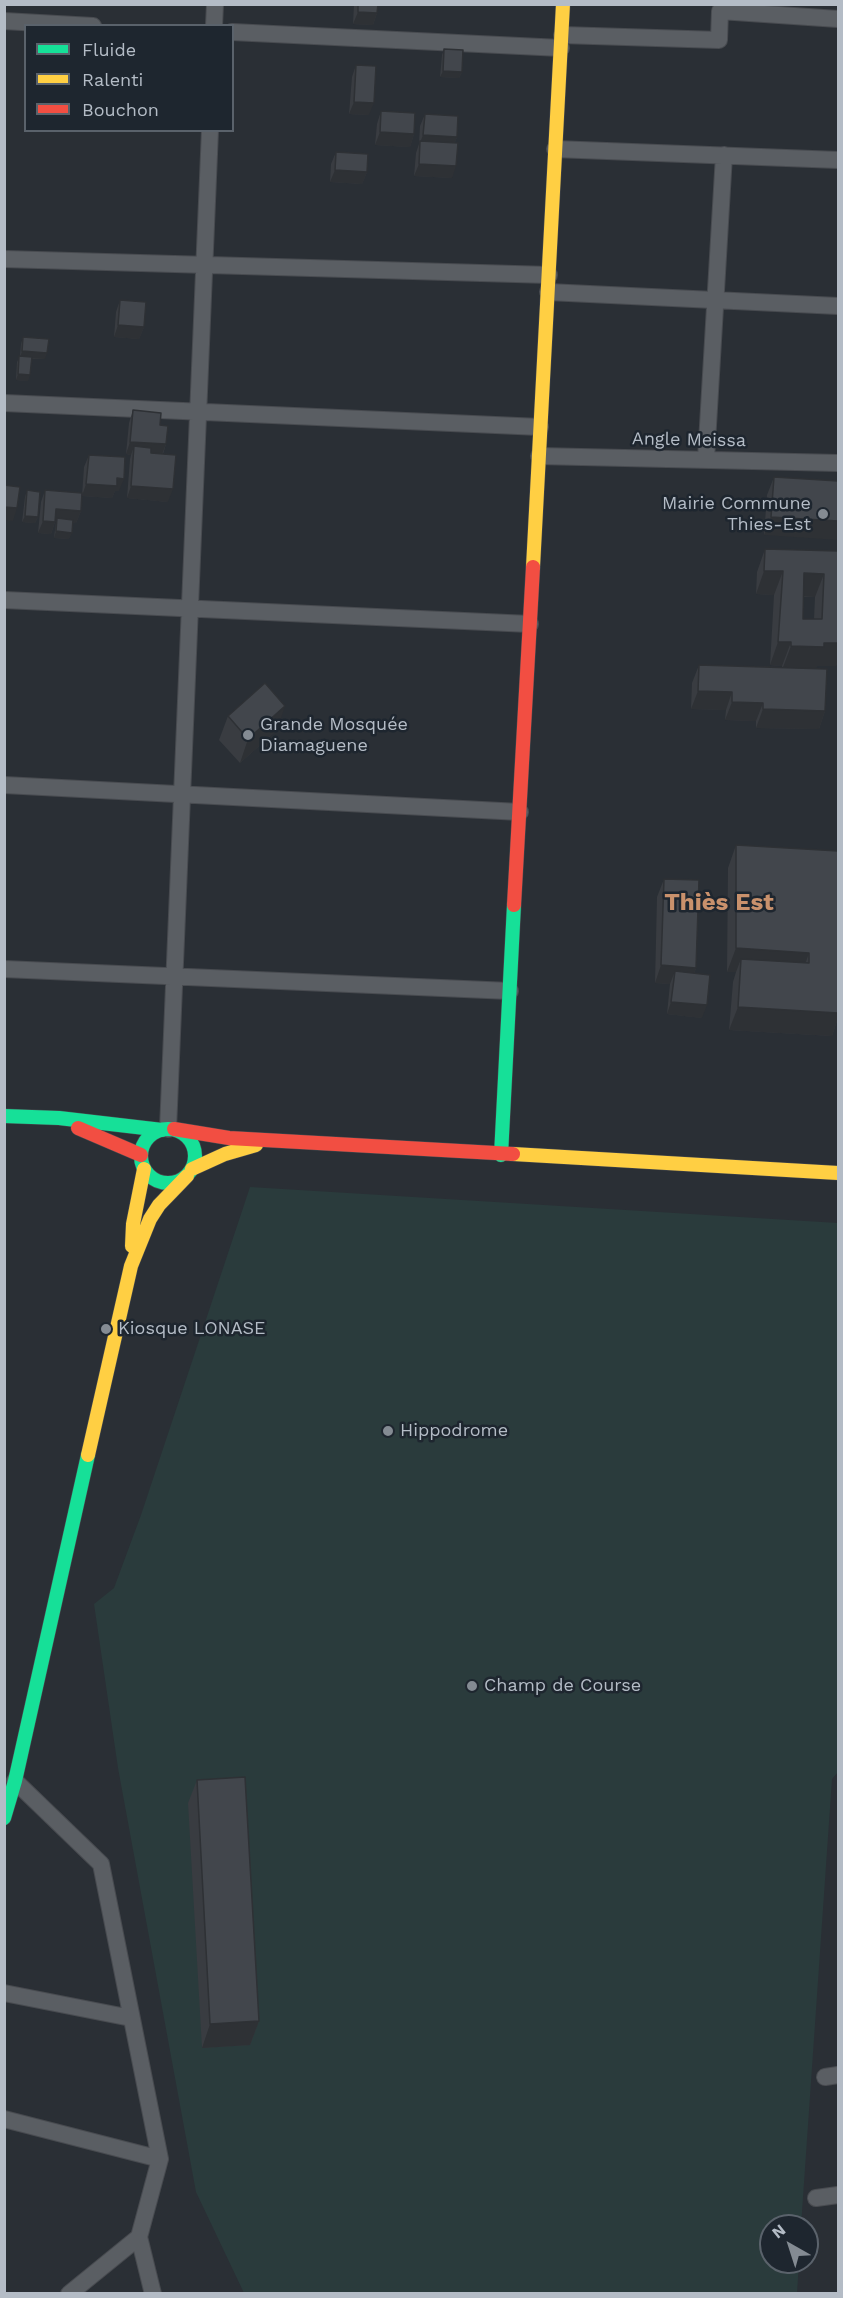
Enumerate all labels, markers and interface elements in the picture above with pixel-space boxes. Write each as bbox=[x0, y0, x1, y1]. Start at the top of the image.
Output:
legend bbox=[24, 24, 234, 132]
text: Fluide bbox=[82, 39, 136, 60]
text: Ralenti bbox=[82, 69, 143, 90]
text: Bouchon bbox=[82, 99, 159, 120]
street label: Angle Meissa bbox=[632, 428, 746, 452]
place label: Mairie Commune Thies-Est bbox=[662, 493, 811, 536]
marker: Mairie Commune Thies-Est bbox=[816, 507, 830, 521]
place label: Grande Mosquée Diamaguene bbox=[260, 714, 408, 756]
marker: Grande Mosquée Diamaguene bbox=[241, 728, 255, 742]
district label: Thiès Est bbox=[664, 889, 774, 917]
place label: Kiosque LONASE bbox=[118, 1318, 266, 1340]
marker: Kiosque LONASE bbox=[99, 1322, 113, 1336]
place label: Hippodrome bbox=[400, 1420, 508, 1442]
marker: Hippodrome bbox=[381, 1424, 395, 1438]
place label: Champ de Course bbox=[484, 1675, 641, 1697]
marker: Champ de Course bbox=[465, 1679, 479, 1693]
north arrow bbox=[759, 2214, 819, 2274]
text: N bbox=[768, 2220, 789, 2242]

